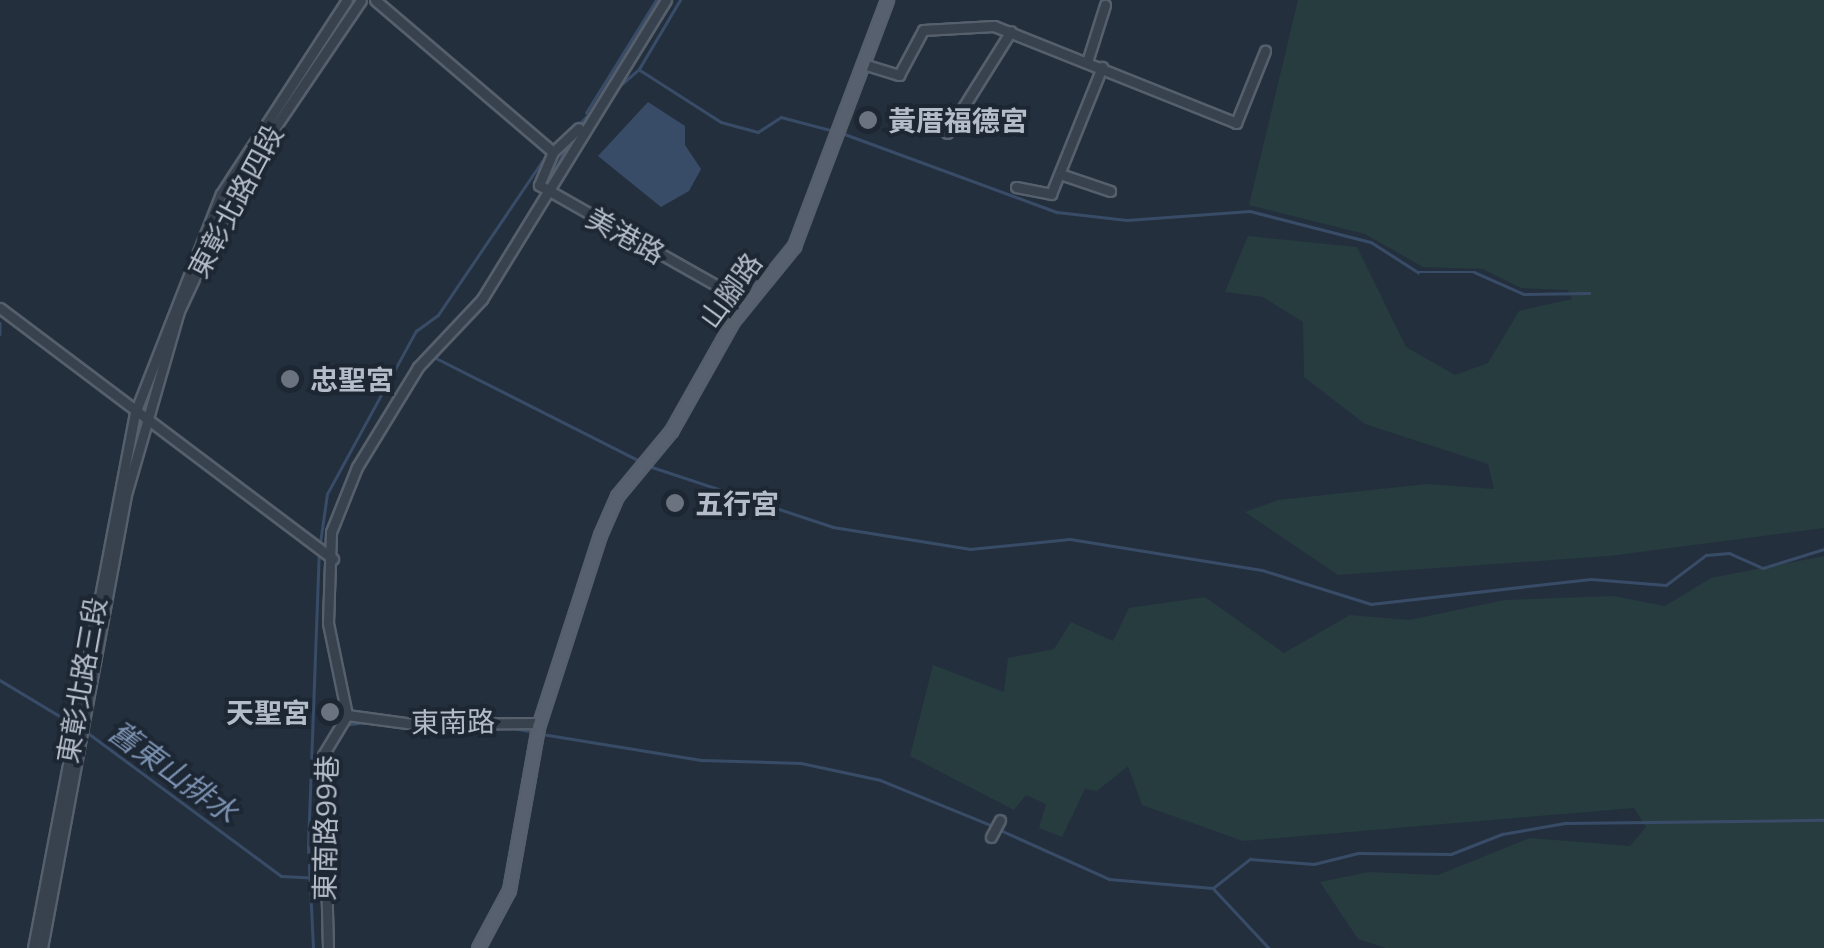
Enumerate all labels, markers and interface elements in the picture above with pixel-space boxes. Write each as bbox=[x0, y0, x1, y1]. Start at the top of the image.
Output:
place label: 黃厝福德宮 bbox=[888, 103, 1028, 137]
marker: 黃厝福德宮 bbox=[857, 109, 879, 131]
street label: 東彰北路四段 bbox=[181, 119, 289, 283]
street label: 美港路 bbox=[581, 200, 671, 270]
street label: 山腳路 bbox=[692, 246, 768, 334]
place label: 忠聖宮 bbox=[310, 362, 394, 396]
marker: 忠聖宮 bbox=[279, 368, 301, 390]
place label: 五行宮 bbox=[695, 486, 779, 520]
marker: 五行宮 bbox=[664, 492, 686, 514]
street label: 東彰北路三段 bbox=[50, 594, 112, 766]
place label: 天聖宮 bbox=[226, 695, 310, 729]
marker: 天聖宮 bbox=[319, 701, 341, 723]
street label: 東南路 bbox=[411, 703, 495, 739]
water label: 舊東山排水 bbox=[103, 712, 245, 830]
street label: 東南路99巷 bbox=[307, 755, 343, 901]

